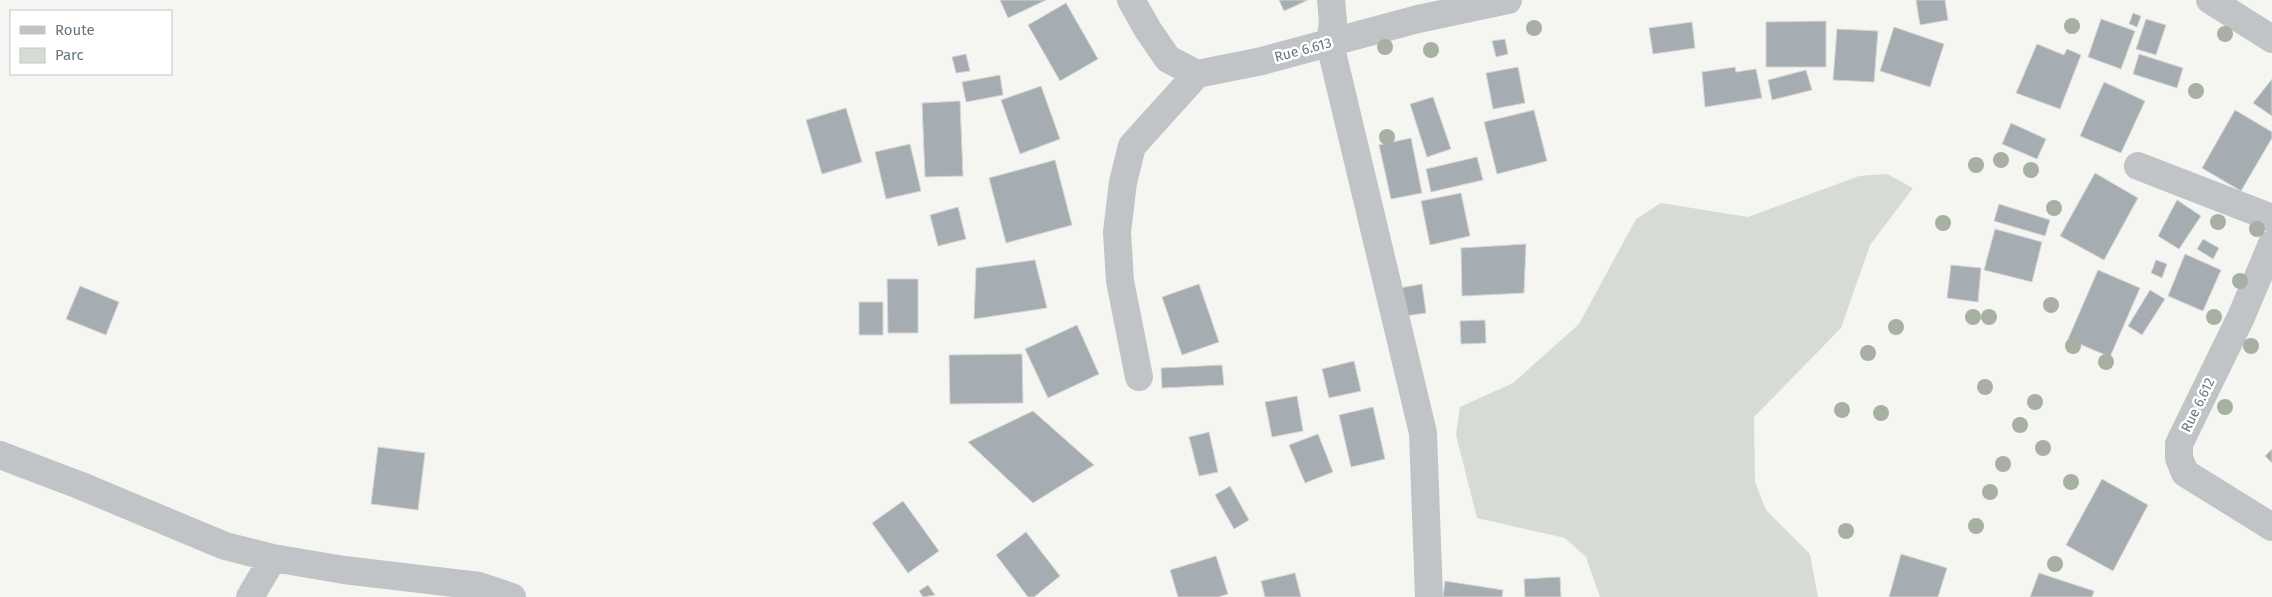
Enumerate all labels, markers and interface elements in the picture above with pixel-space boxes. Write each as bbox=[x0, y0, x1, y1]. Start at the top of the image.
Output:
legend bbox=[10, 10, 172, 75]
text: Route bbox=[55, 21, 95, 39]
street label: Rue 6.613 bbox=[1273, 34, 1333, 66]
text: Parc bbox=[55, 46, 84, 64]
street label: Rue 6.612 bbox=[2178, 375, 2218, 435]

